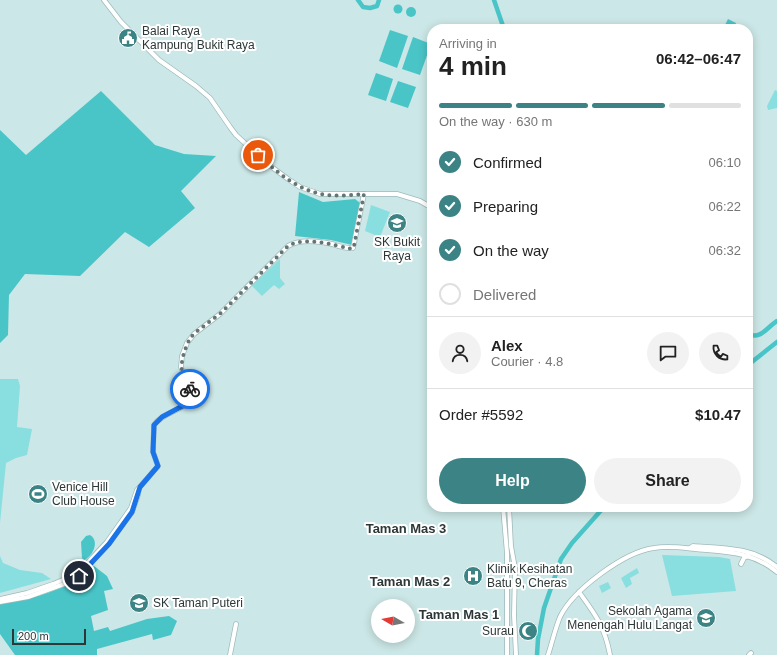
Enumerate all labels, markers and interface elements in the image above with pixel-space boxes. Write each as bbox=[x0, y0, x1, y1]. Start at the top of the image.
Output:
place label: Balai Raya Kampung Bukit Raya bbox=[142, 24, 255, 52]
public building icon: Balai Raya Kampung Bukit Raya bbox=[117, 27, 139, 49]
text: Arriving in bbox=[439, 36, 497, 51]
text: 06:42–06:47 bbox=[656, 50, 741, 67]
text: 4 min bbox=[439, 51, 507, 81]
text: On the way · 630 m bbox=[439, 114, 552, 129]
pin bbox=[241, 138, 275, 172]
icon: bag bbox=[247, 144, 269, 166]
icon: check bbox=[439, 151, 461, 173]
text: Confirmed bbox=[473, 154, 542, 171]
text: 06:10 bbox=[708, 155, 741, 170]
icon: check bbox=[439, 195, 461, 217]
text: Preparing bbox=[473, 198, 538, 215]
text: 06:22 bbox=[708, 199, 741, 214]
school or university icon: SK Bukit Raya bbox=[386, 212, 408, 234]
place label: SK Bukit Raya bbox=[374, 235, 421, 263]
icon: check bbox=[439, 239, 461, 261]
text: On the way bbox=[473, 242, 549, 259]
text: 06:32 bbox=[708, 243, 741, 258]
text: Delivered bbox=[473, 286, 536, 303]
button: person bbox=[439, 332, 481, 374]
button: chat bbox=[647, 332, 689, 374]
button: phone bbox=[699, 332, 741, 374]
text: Alex bbox=[491, 337, 523, 354]
text: Courier · 4.8 bbox=[491, 354, 563, 369]
courier bbox=[170, 369, 210, 409]
icon: bike bbox=[179, 378, 201, 400]
text: Order #5592 bbox=[439, 406, 523, 423]
text: $10.47 bbox=[695, 406, 741, 423]
button: Help bbox=[439, 458, 586, 504]
button: Share bbox=[594, 458, 741, 504]
place label: Venice Hill Club House bbox=[52, 480, 115, 508]
sports icon: Venice Hill Club House bbox=[27, 483, 49, 505]
district label: Taman Mas 3 bbox=[366, 521, 446, 536]
pin bbox=[62, 559, 96, 593]
place label: Klinik Kesihatan Batu 9, Cheras bbox=[487, 562, 572, 590]
icon: home bbox=[68, 565, 90, 587]
hospital icon: Klinik Kesihatan Batu 9, Cheras bbox=[462, 565, 484, 587]
district label: Taman Mas 2 bbox=[370, 574, 450, 589]
school or university icon: SK Taman Puteri bbox=[128, 592, 150, 614]
place label: SK Taman Puteri bbox=[153, 596, 243, 610]
north arrow bbox=[371, 599, 415, 643]
map controls bbox=[371, 599, 415, 643]
place label: Sekolah Agama Menengah Hulu Langat bbox=[567, 604, 693, 632]
district label: Taman Mas 1 bbox=[419, 607, 499, 622]
school or university icon: Sekolah Agama Menengah Hulu Langat bbox=[695, 607, 717, 629]
mosque icon: Surau bbox=[517, 620, 539, 642]
place label: Surau bbox=[482, 624, 514, 638]
scale bar bbox=[12, 627, 86, 646]
text: 200 m bbox=[18, 630, 49, 642]

